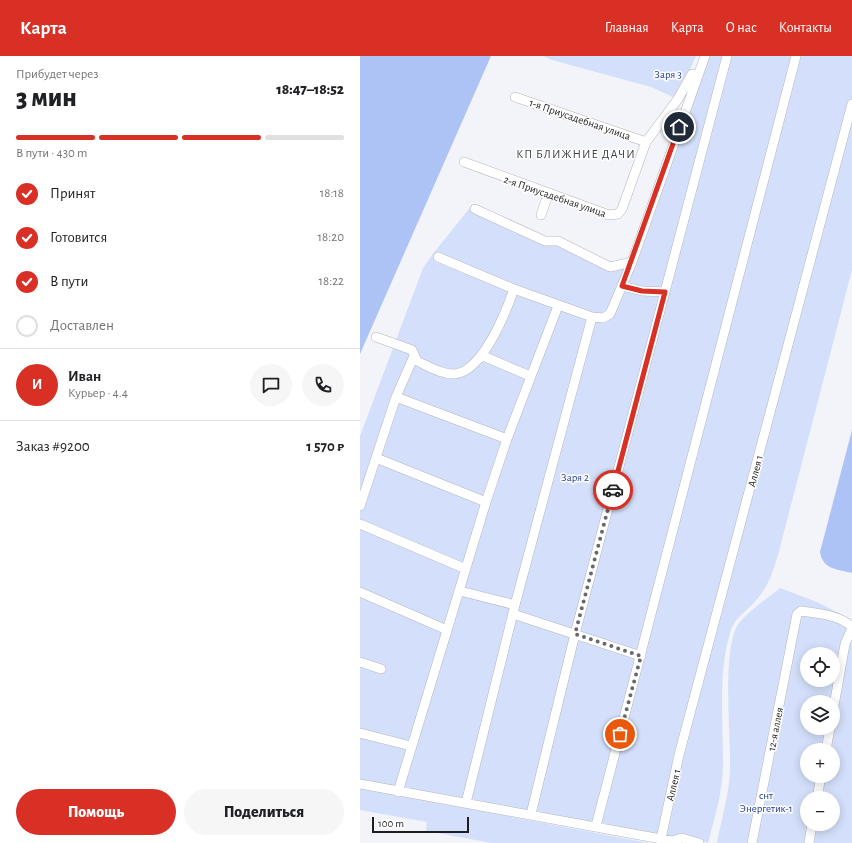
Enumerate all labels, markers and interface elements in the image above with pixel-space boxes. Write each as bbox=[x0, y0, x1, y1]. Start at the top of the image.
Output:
text: Карта bbox=[20, 19, 67, 38]
text: Главная bbox=[605, 21, 649, 35]
text: Карта bbox=[671, 21, 704, 35]
text: О нас bbox=[726, 21, 757, 35]
text: Контакты bbox=[779, 21, 832, 35]
text: Прибудет через bbox=[16, 68, 98, 81]
park label: Заря 3 bbox=[654, 69, 682, 80]
text: 18:47–18:52 bbox=[276, 82, 344, 97]
text: 3 мин bbox=[16, 85, 77, 111]
street label: 1-я Приусадебная улица bbox=[528, 97, 632, 142]
pin bbox=[662, 110, 696, 144]
icon: home bbox=[668, 116, 690, 138]
text: В пути · 430 m bbox=[16, 147, 88, 160]
district label: КП БЛИЖНИЕ ДАЧИ bbox=[516, 148, 636, 160]
street label: 2-я Приусадебная улица bbox=[502, 174, 607, 219]
icon: check bbox=[16, 183, 38, 205]
text: Принят bbox=[50, 186, 95, 201]
text: 18:18 bbox=[320, 187, 344, 200]
icon: check bbox=[16, 227, 38, 249]
text: Готовится bbox=[50, 230, 107, 245]
text: 18:20 bbox=[318, 231, 344, 244]
icon: check bbox=[16, 271, 38, 293]
text: В пути bbox=[50, 274, 88, 289]
text: 18:22 bbox=[319, 275, 344, 288]
text: Доставлен bbox=[50, 318, 114, 333]
button: chat bbox=[250, 364, 292, 406]
button: phone bbox=[302, 364, 344, 406]
text: Иван bbox=[68, 369, 101, 384]
text: И bbox=[32, 377, 42, 392]
text: Курьер · 4.4 bbox=[68, 387, 128, 400]
text: Заказ #9200 bbox=[16, 439, 90, 454]
text: 1 570 ₽ bbox=[306, 439, 344, 454]
street label: Аллея 1 bbox=[746, 454, 765, 488]
courier bbox=[593, 470, 633, 510]
park label: Заря 2 bbox=[561, 472, 589, 483]
icon: car bbox=[602, 479, 624, 501]
map controls bbox=[800, 647, 840, 831]
button: locate bbox=[800, 647, 840, 687]
button: layers bbox=[800, 695, 840, 735]
street label: 12-я аллея bbox=[766, 706, 785, 752]
pin bbox=[603, 717, 637, 751]
icon: bag bbox=[609, 723, 631, 745]
button: + bbox=[800, 743, 840, 783]
street label: Аллея 1 bbox=[664, 768, 682, 802]
button: Помощь bbox=[16, 789, 176, 835]
button: Поделиться bbox=[184, 789, 344, 835]
park label: снт Энергетик-1 bbox=[740, 790, 793, 814]
button: − bbox=[800, 791, 840, 831]
scale bar bbox=[372, 815, 469, 834]
text: 100 m bbox=[378, 818, 404, 829]

